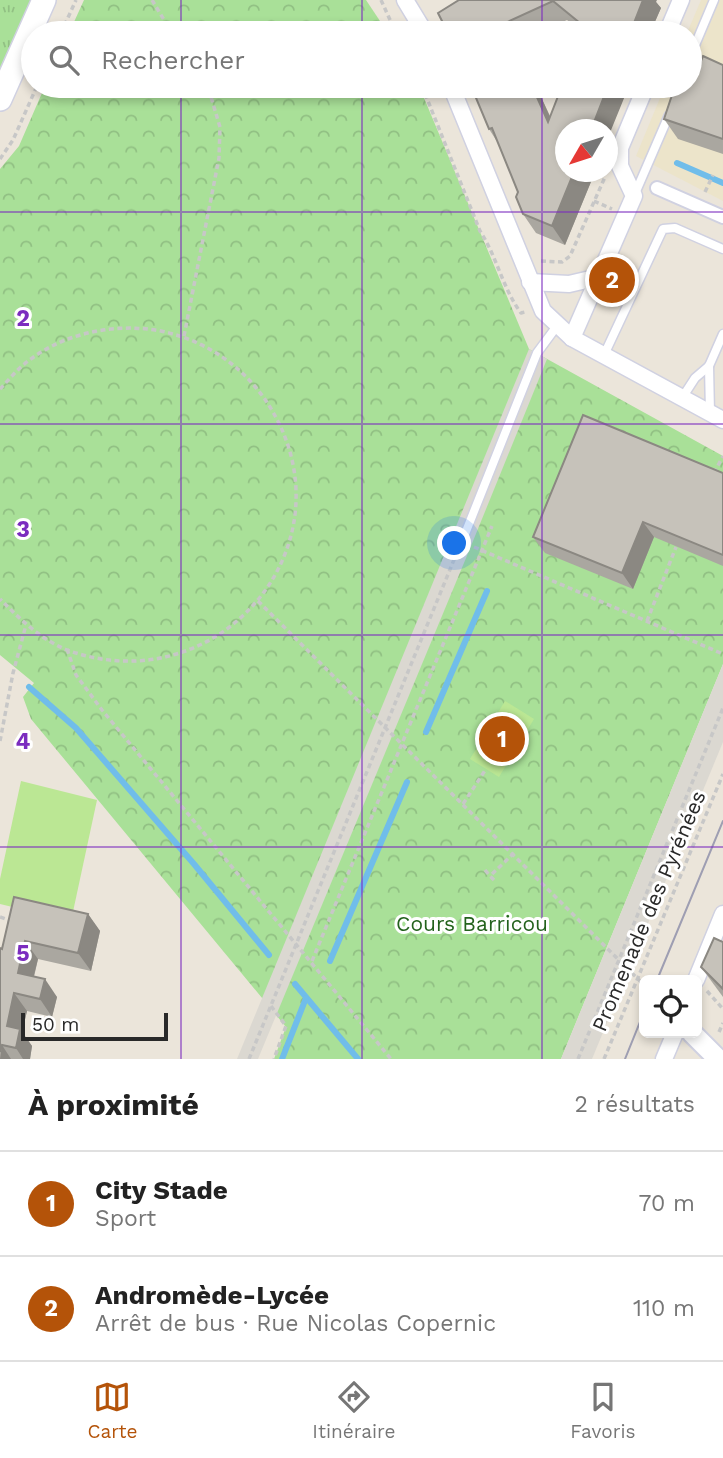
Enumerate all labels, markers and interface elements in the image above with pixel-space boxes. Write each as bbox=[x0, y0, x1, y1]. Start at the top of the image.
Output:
search box bbox=[21, 21, 702, 98]
icon: search bbox=[45, 41, 83, 79]
text: Rechercher bbox=[101, 45, 245, 75]
north arrow bbox=[555, 119, 618, 182]
pin: 2 bbox=[589, 254, 635, 306]
text: 2 bbox=[16, 305, 30, 332]
text: 3 bbox=[16, 516, 30, 543]
your location bbox=[437, 526, 471, 560]
pin: 1 bbox=[479, 713, 525, 765]
text: 4 bbox=[16, 728, 31, 755]
street label: Promenade des Pyrénées bbox=[586, 787, 711, 1035]
park label: Cours Barricou bbox=[396, 911, 548, 936]
text: 5 bbox=[16, 940, 30, 967]
map controls bbox=[639, 975, 702, 1038]
button: locate bbox=[639, 975, 702, 1038]
scale bar bbox=[21, 1010, 168, 1042]
text: 50 m bbox=[32, 1013, 79, 1036]
text: À proximité bbox=[28, 1087, 199, 1122]
text: 2 résultats bbox=[575, 1091, 695, 1118]
text: City Stade bbox=[95, 1175, 228, 1205]
text: 1 bbox=[46, 1190, 56, 1217]
text: 70 m bbox=[638, 1190, 695, 1217]
text: Sport bbox=[95, 1205, 156, 1232]
text: Andromède-Lycée bbox=[95, 1280, 329, 1310]
text: 2 bbox=[44, 1295, 58, 1322]
text: 110 m bbox=[633, 1295, 695, 1322]
text: Arrêt de bus · Rue Nicolas Copernic bbox=[95, 1310, 496, 1337]
tab: Carte bbox=[87, 1378, 137, 1443]
tab: Itinéraire bbox=[312, 1378, 395, 1443]
tab: Favoris bbox=[570, 1378, 636, 1443]

